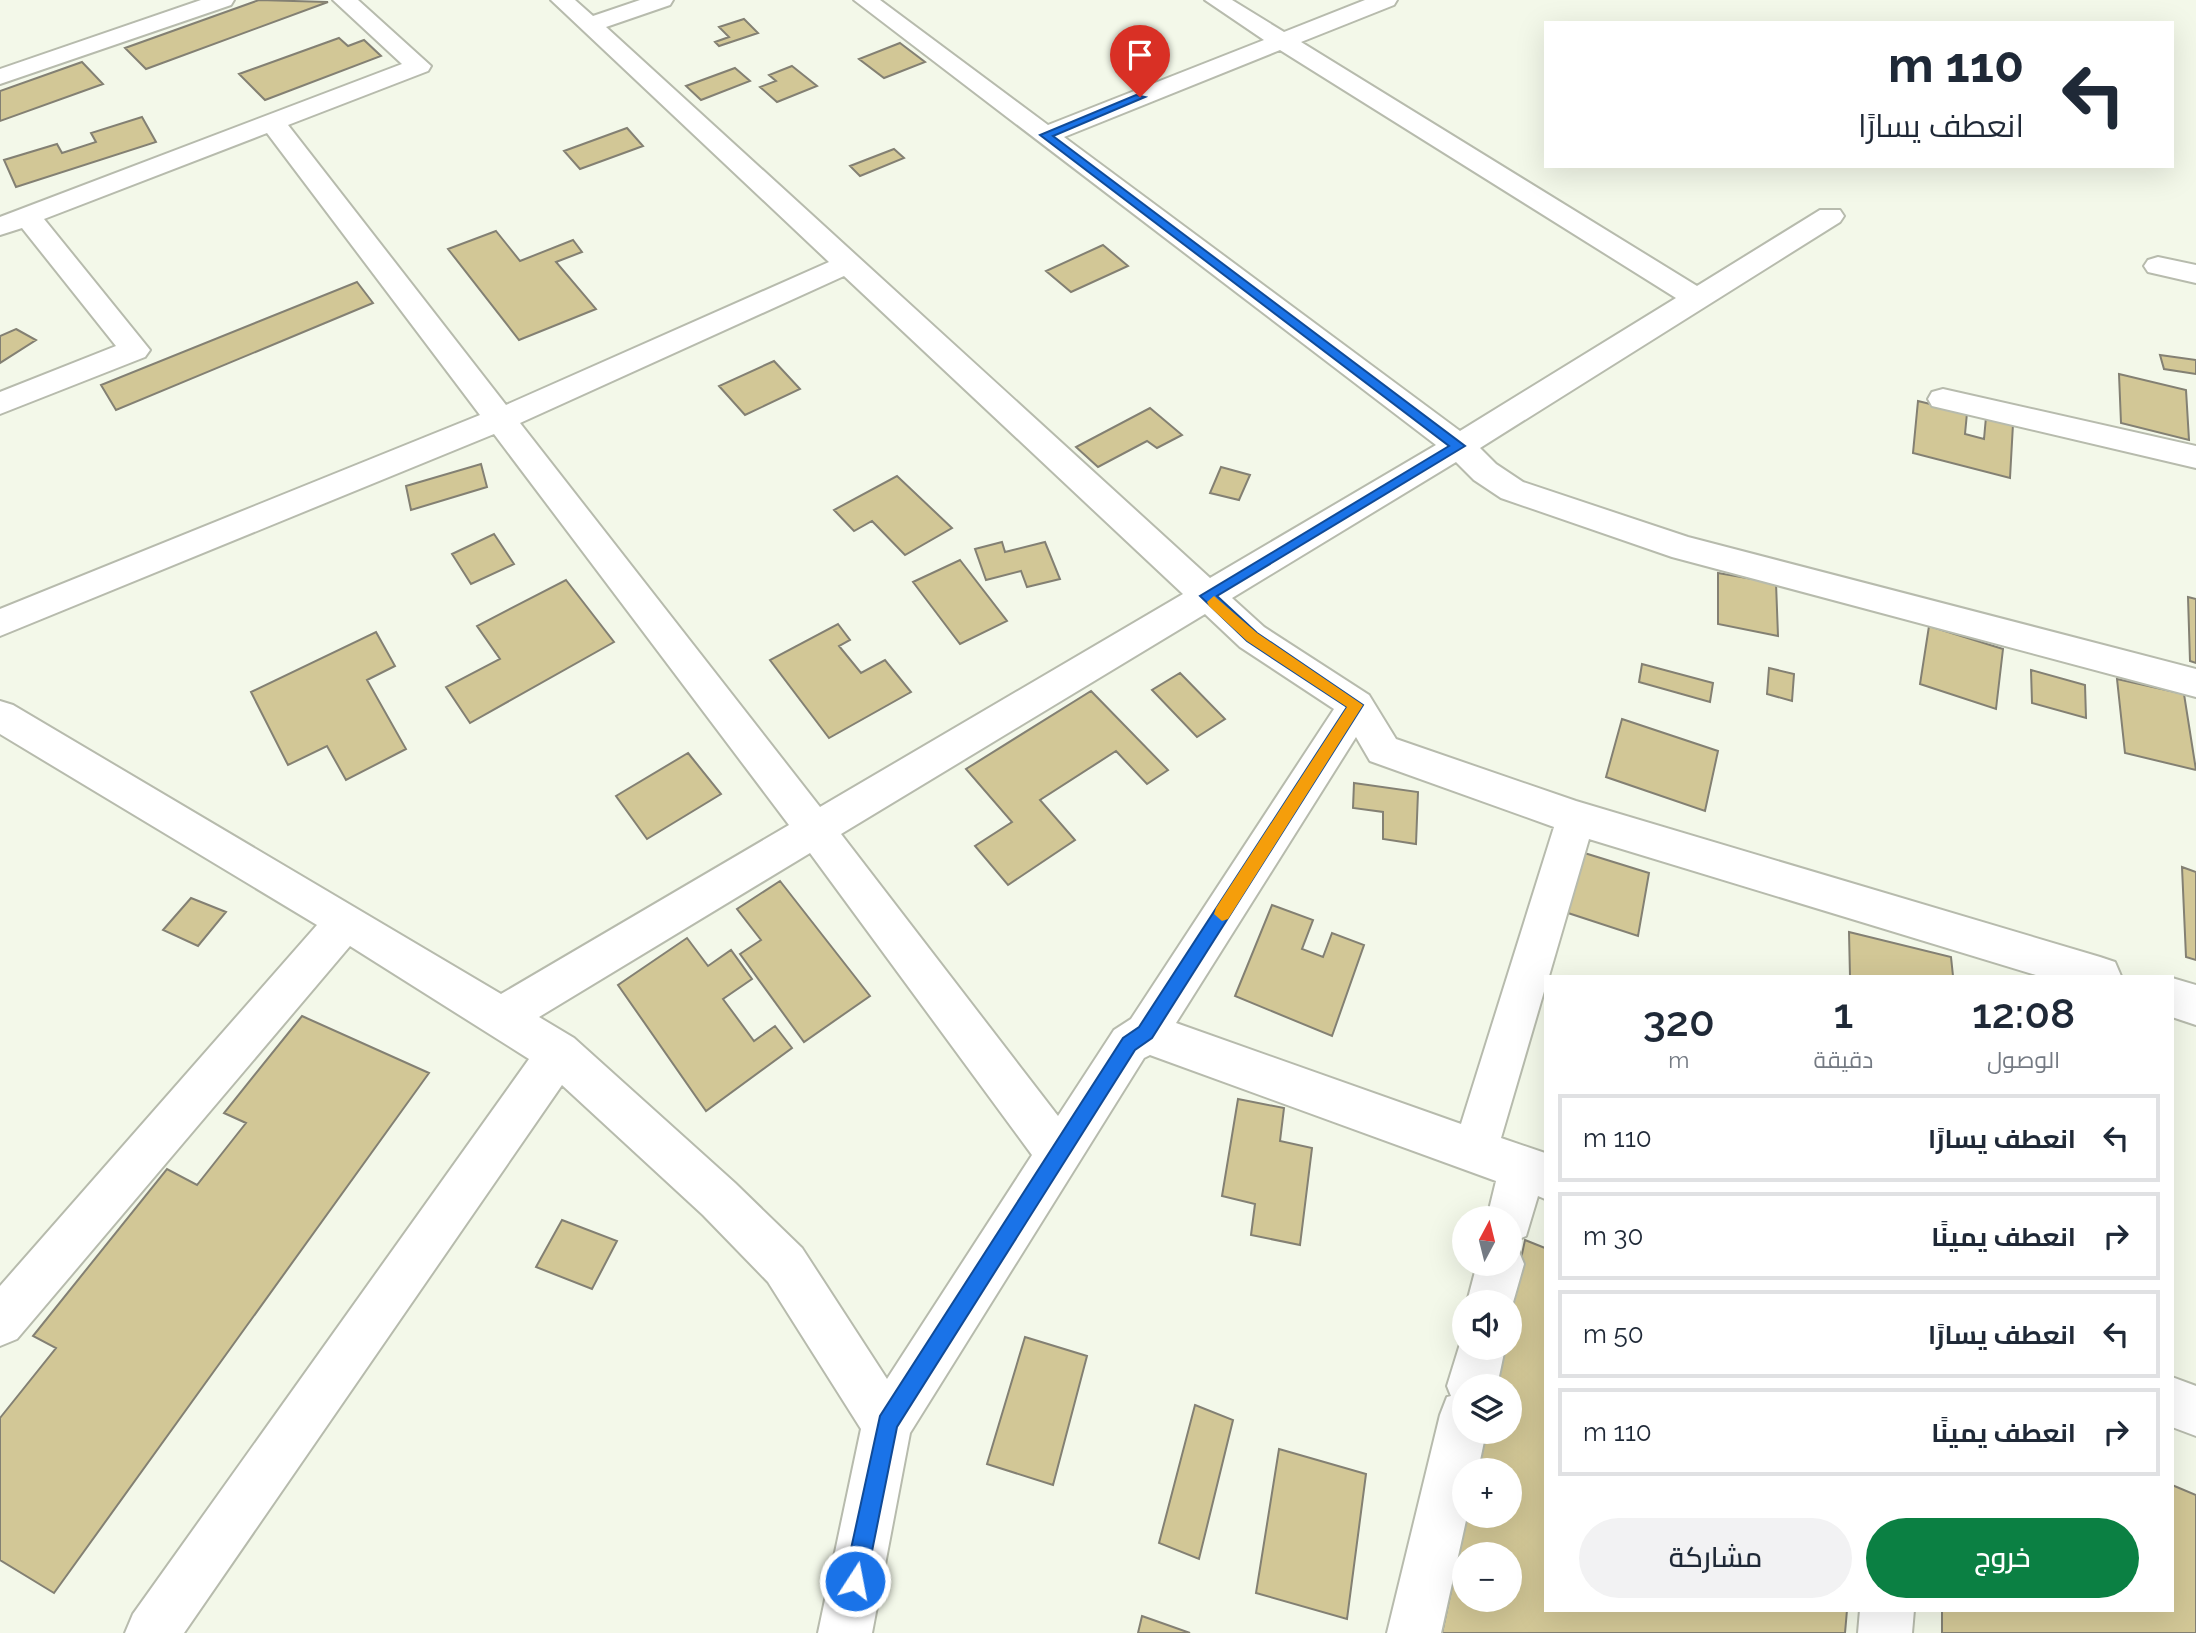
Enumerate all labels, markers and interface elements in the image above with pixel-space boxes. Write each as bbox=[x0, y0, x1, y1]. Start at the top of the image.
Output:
pin bbox=[1110, 25, 1170, 97]
icon: arrive bbox=[1121, 36, 1159, 74]
text: 110 m bbox=[1888, 36, 2024, 93]
icon: left bbox=[2048, 49, 2139, 140]
text: انعطف يسارًا bbox=[1858, 107, 2024, 144]
text: 1 bbox=[1833, 989, 1853, 1038]
text: 12:08 bbox=[1972, 989, 2075, 1038]
text: 320 bbox=[1643, 997, 1715, 1046]
text: m bbox=[1668, 1046, 1689, 1073]
text: دقيقة bbox=[1813, 1046, 1873, 1073]
text: الوصول bbox=[1987, 1046, 2060, 1073]
icon: left bbox=[2097, 1119, 2135, 1157]
text: 110 m bbox=[1583, 1123, 1652, 1153]
text: انعطف يسارًا bbox=[1928, 1124, 2076, 1154]
north arrow bbox=[1452, 1206, 1522, 1276]
map controls bbox=[1452, 1206, 1522, 1612]
icon: right bbox=[2097, 1217, 2135, 1255]
text: 30 m bbox=[1583, 1221, 1643, 1251]
text: انعطف يمينًا bbox=[1931, 1222, 2076, 1252]
button: sound bbox=[1452, 1290, 1522, 1360]
icon: left bbox=[2097, 1315, 2135, 1353]
text: 50 m bbox=[1583, 1319, 1644, 1349]
text: انعطف يسارًا bbox=[1928, 1320, 2076, 1350]
button: layers bbox=[1452, 1374, 1522, 1444]
icon: right bbox=[2097, 1413, 2135, 1451]
text: 110 m bbox=[1583, 1417, 1652, 1447]
text: انعطف يمينًا bbox=[1931, 1418, 2076, 1448]
button: + bbox=[1452, 1458, 1522, 1528]
button: مشاركة bbox=[1579, 1518, 1852, 1598]
button: خروج bbox=[1866, 1518, 2139, 1598]
button: − bbox=[1452, 1542, 1522, 1612]
position arrow bbox=[818, 1544, 892, 1618]

